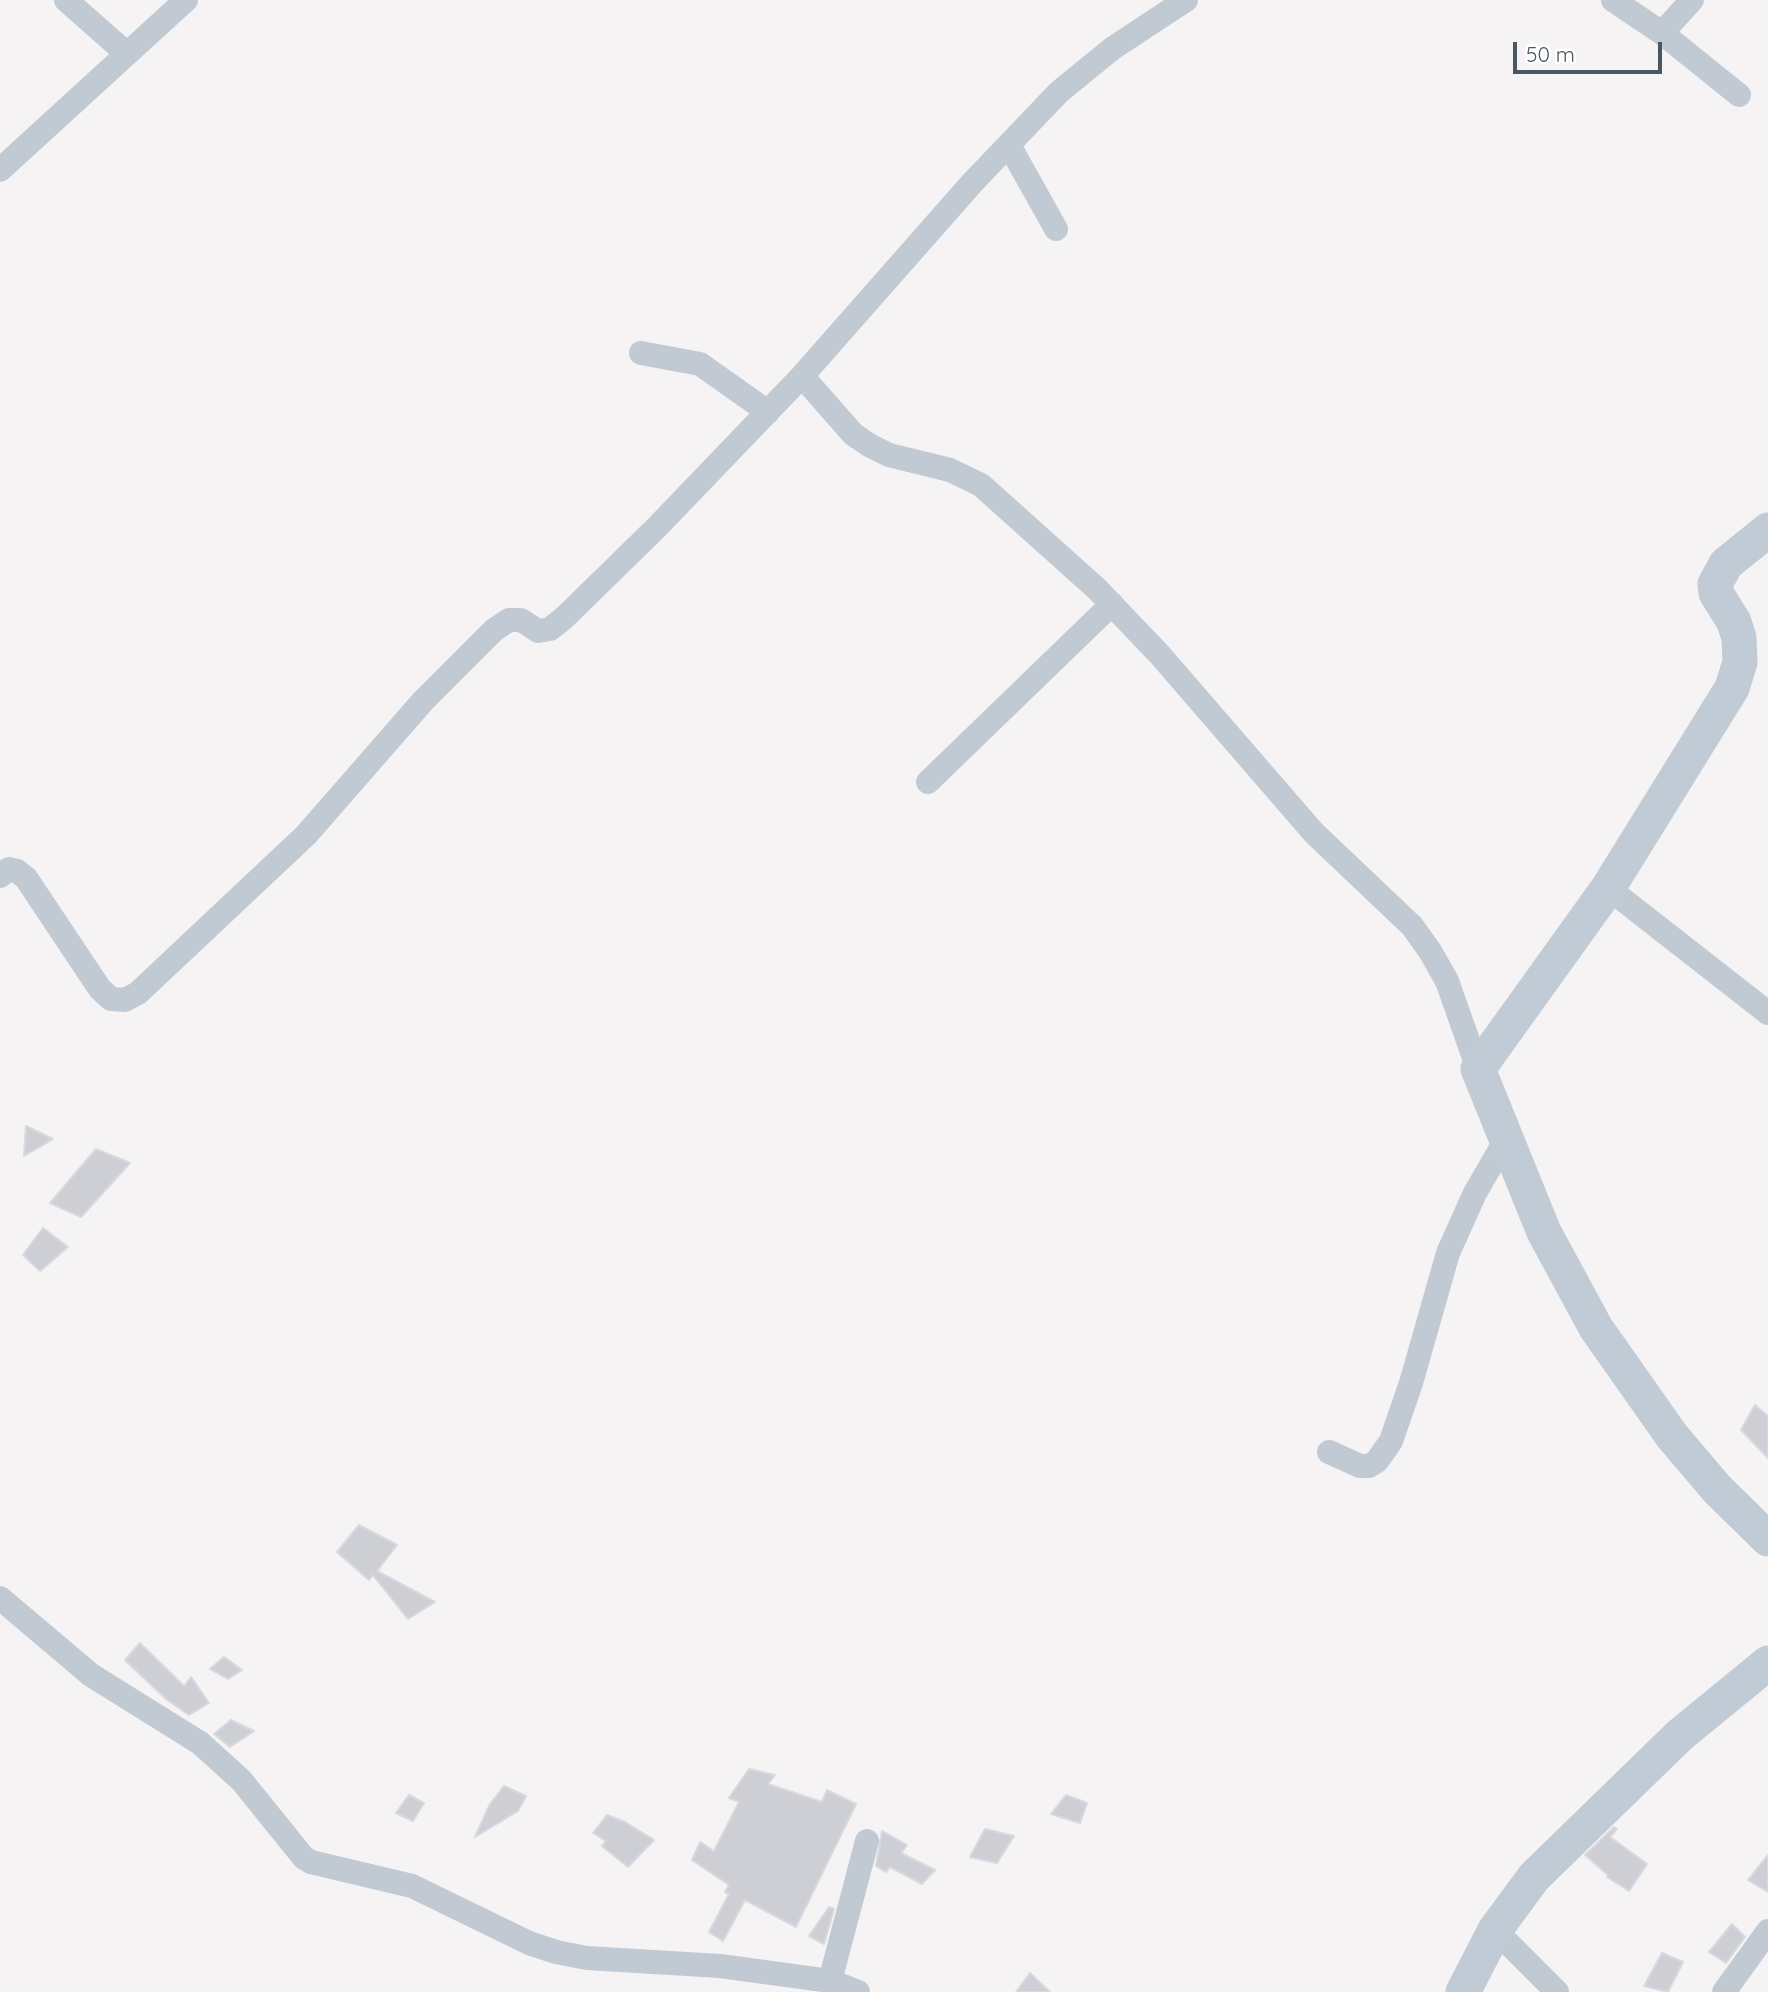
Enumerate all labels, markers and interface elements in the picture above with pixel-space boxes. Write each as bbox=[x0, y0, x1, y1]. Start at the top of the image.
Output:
scale bar bbox=[1516, 28, 1665, 72]
text: 50 m bbox=[1526, 41, 1575, 67]

